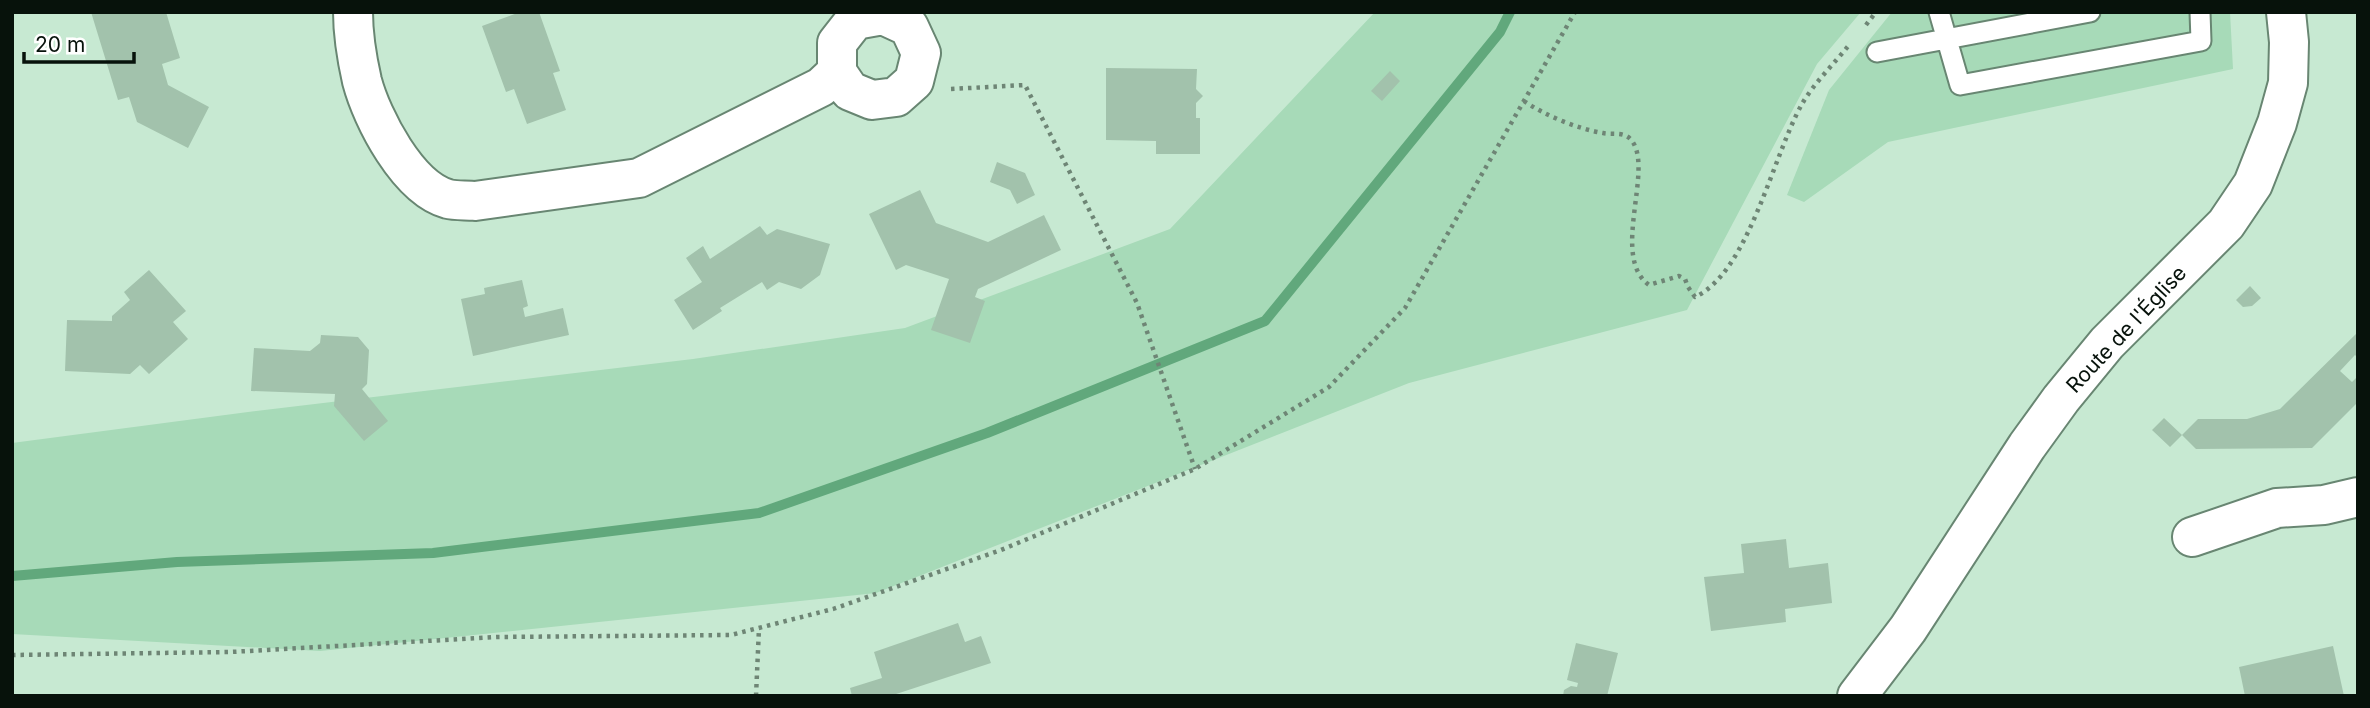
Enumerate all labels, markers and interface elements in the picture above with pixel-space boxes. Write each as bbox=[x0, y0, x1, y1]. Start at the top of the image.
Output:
scale bar bbox=[24, 21, 135, 65]
text: 20 m bbox=[35, 32, 85, 57]
street label: Route de l'Église bbox=[2060, 260, 2191, 398]

